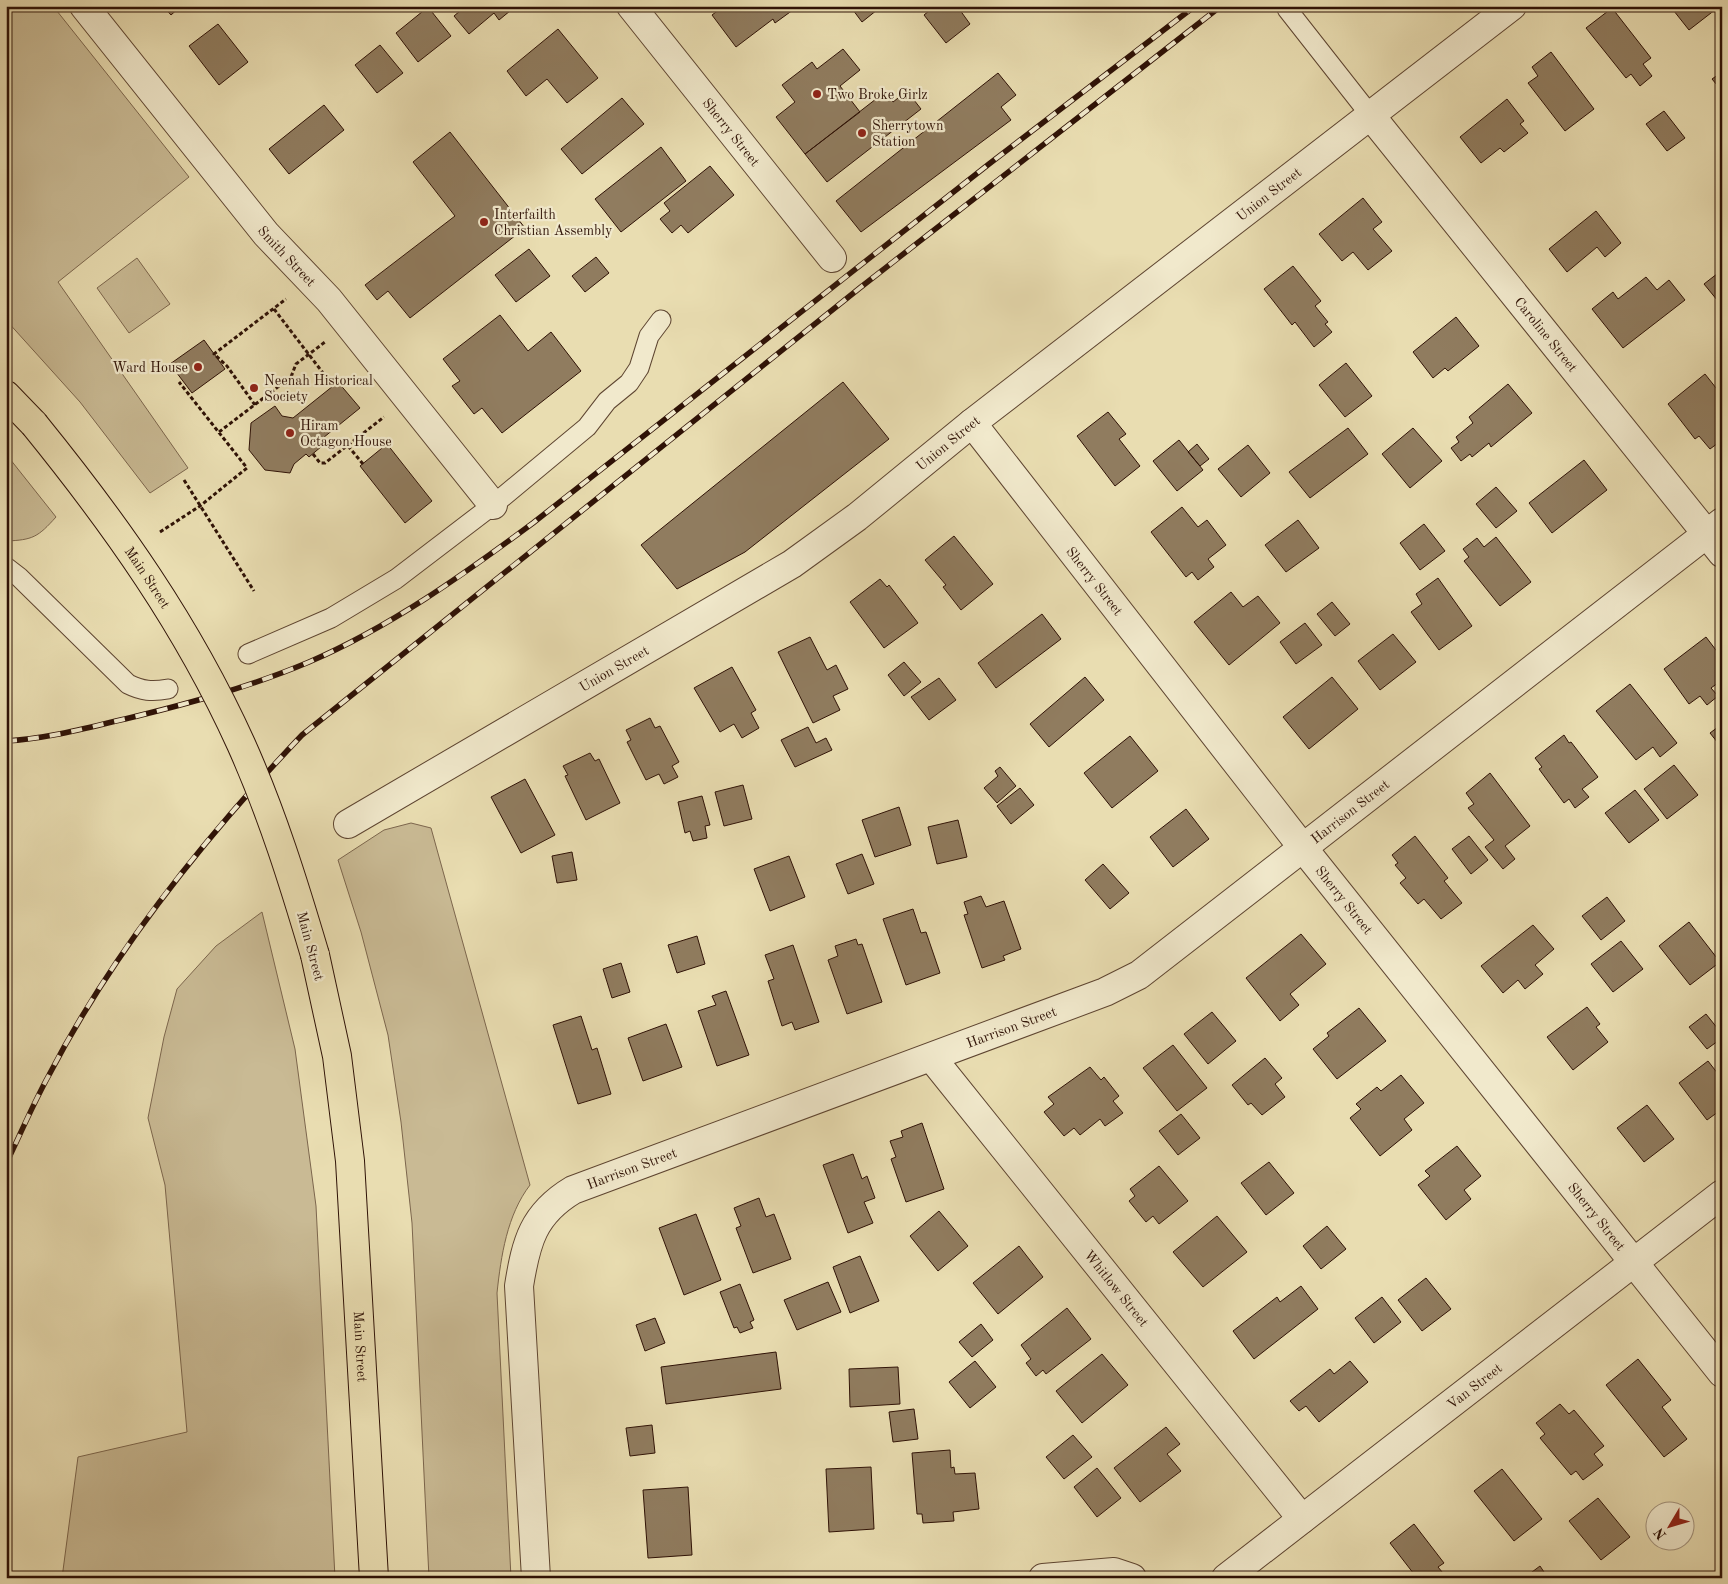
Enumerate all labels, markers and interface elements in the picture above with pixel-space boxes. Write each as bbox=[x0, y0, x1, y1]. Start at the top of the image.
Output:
marker: Two Broke Girlz bbox=[811, 88, 823, 100]
place label: Two Broke Girlz bbox=[827, 88, 928, 102]
street label: Sherry Street bbox=[699, 96, 762, 169]
place label: Sherrytown Station bbox=[872, 119, 944, 149]
marker: Sherrytown Station bbox=[856, 127, 868, 139]
street label: Union Street bbox=[1234, 165, 1304, 224]
place label: Interfailth Christian Assembly bbox=[494, 208, 613, 238]
marker: Interfailth Christian Assembly bbox=[478, 216, 490, 228]
street label: Smith Street bbox=[255, 224, 318, 289]
street label: Caroline Street bbox=[1511, 295, 1580, 375]
place label: Ward House bbox=[112, 361, 188, 375]
marker: Ward House bbox=[192, 361, 204, 373]
place label: Neenah Historical Society bbox=[264, 374, 373, 404]
marker: Neenah Historical Society bbox=[248, 382, 260, 394]
street label: Union Street bbox=[914, 414, 983, 474]
place label: Hiram Octagon House bbox=[300, 419, 392, 449]
marker: Hiram Octagon House bbox=[284, 427, 296, 439]
street label: Main Street bbox=[121, 544, 172, 611]
street label: Sherry Street bbox=[1063, 544, 1125, 618]
street label: Union Street bbox=[577, 643, 652, 695]
street label: Harrison Street bbox=[1309, 777, 1392, 847]
street label: Sherry Street bbox=[1312, 864, 1375, 937]
street label: Main Street bbox=[294, 910, 326, 982]
street label: Harrison Street bbox=[965, 1005, 1059, 1051]
street label: Harrison Street bbox=[585, 1146, 679, 1192]
street label: Sherry Street bbox=[1565, 1180, 1628, 1254]
street label: Whitlow Street bbox=[1081, 1248, 1151, 1330]
street label: Main Street bbox=[351, 1311, 369, 1383]
street label: Van Street bbox=[1445, 1361, 1505, 1412]
north arrow bbox=[1646, 1502, 1696, 1552]
text: N bbox=[1652, 1525, 1669, 1542]

